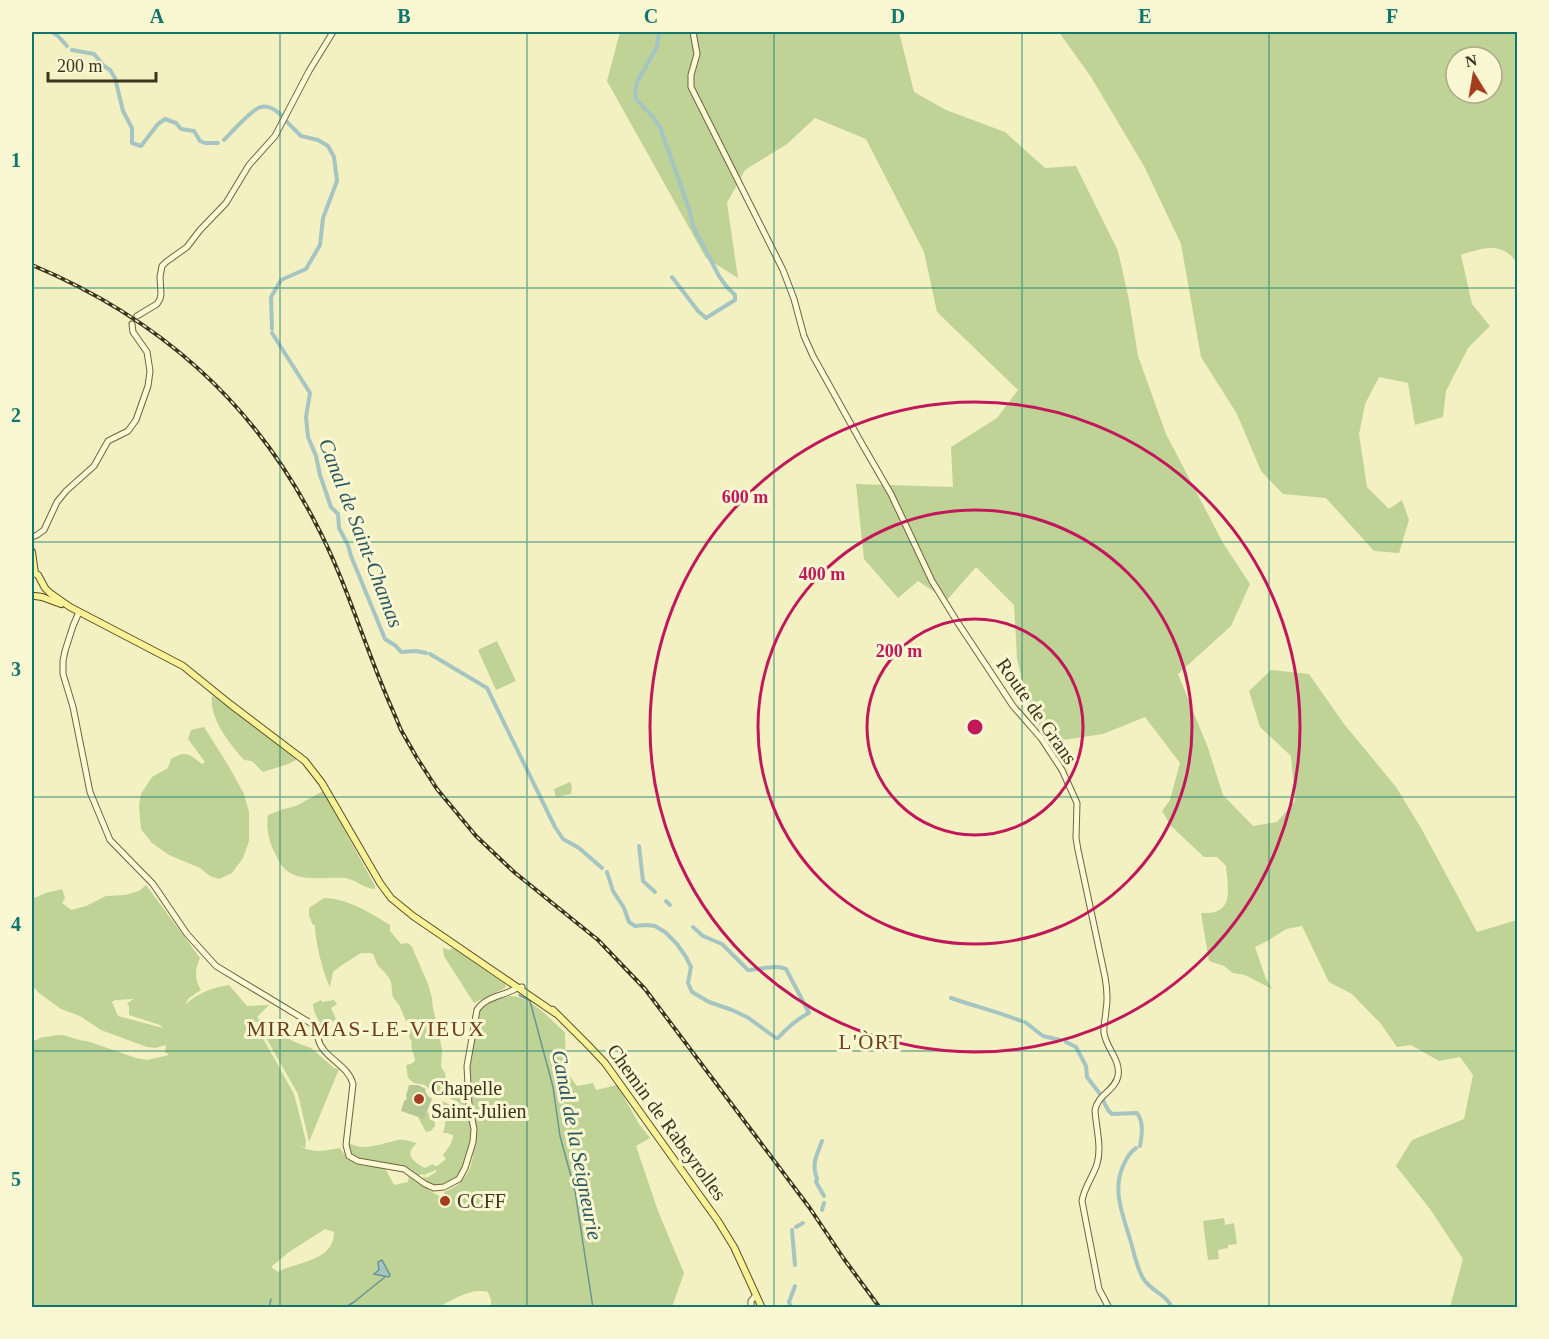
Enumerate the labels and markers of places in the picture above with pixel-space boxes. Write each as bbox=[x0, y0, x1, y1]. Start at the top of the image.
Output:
centre of rings bbox=[965, 717, 985, 737]
place label: Chapelle Saint-Julien bbox=[431, 1077, 527, 1122]
marker: Chapelle Saint-Julien bbox=[412, 1092, 426, 1106]
place label: CCFF bbox=[457, 1190, 506, 1212]
marker: CCFF bbox=[438, 1194, 452, 1208]

